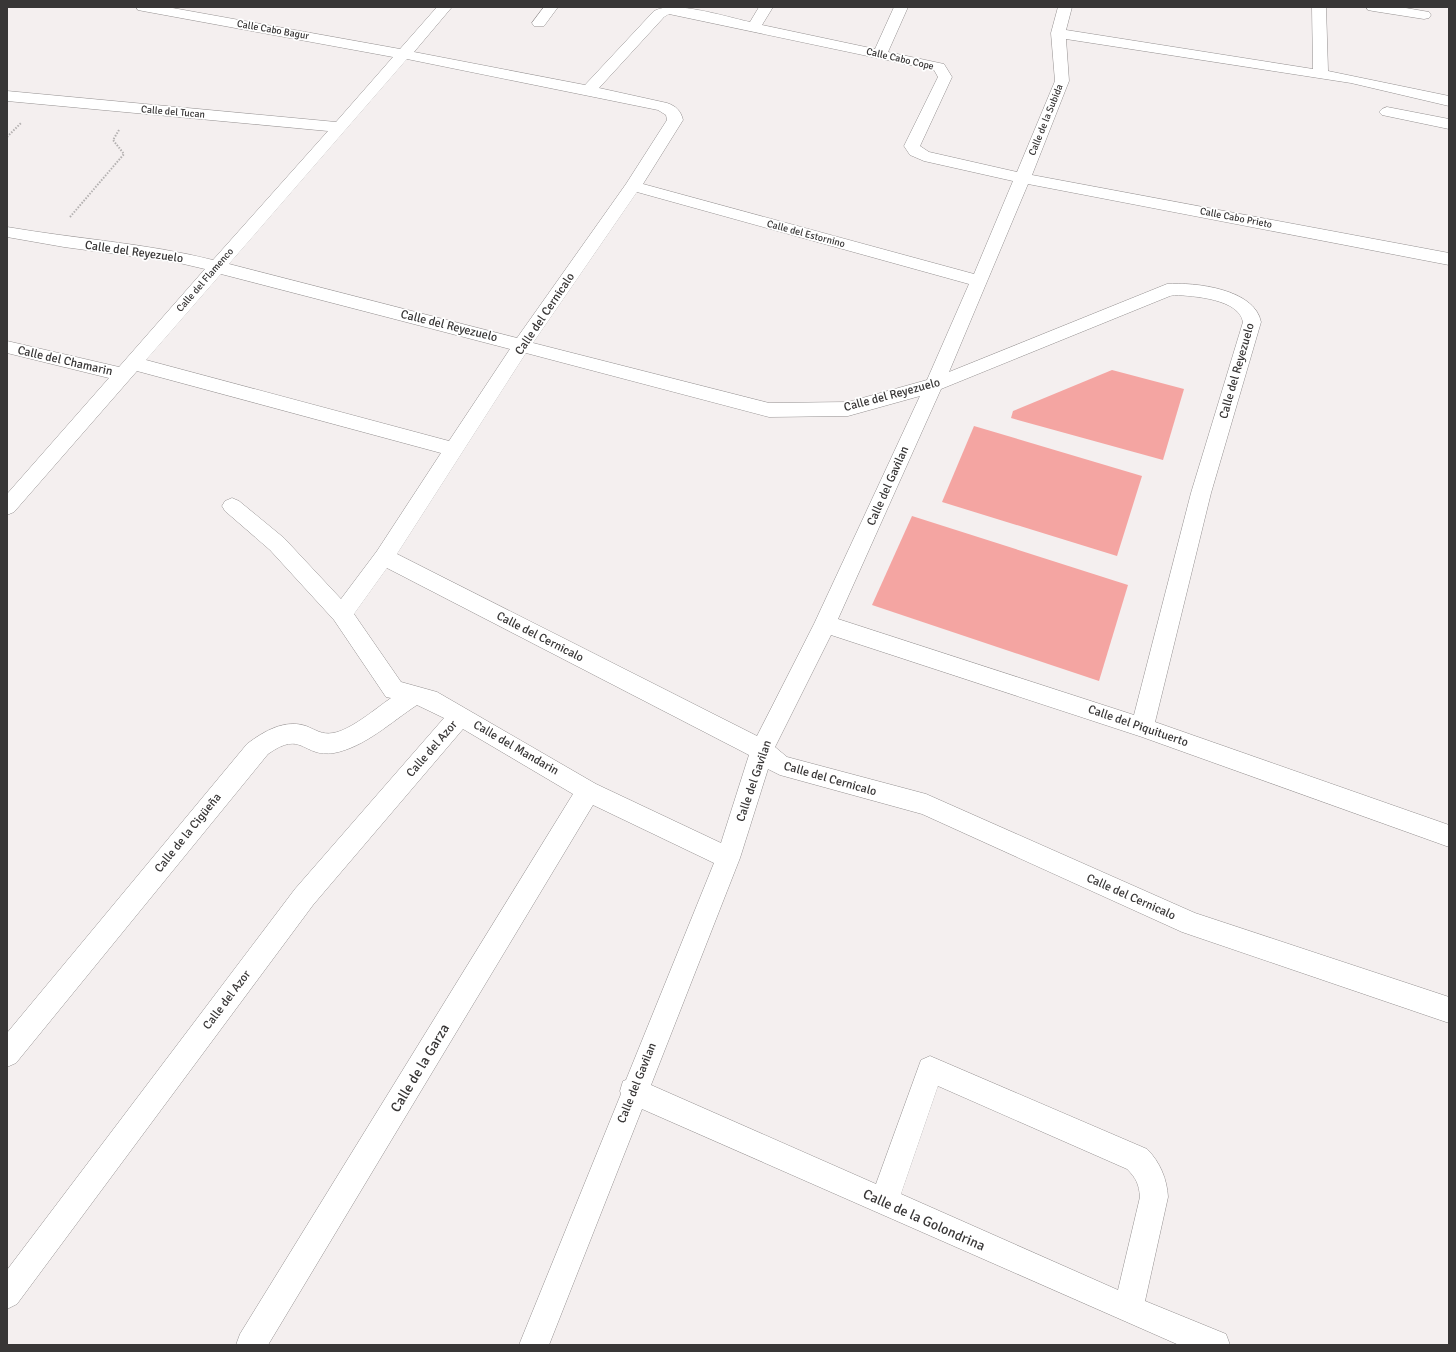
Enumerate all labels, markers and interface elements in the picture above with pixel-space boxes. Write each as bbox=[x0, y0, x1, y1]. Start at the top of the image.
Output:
street label: Calle Cabo Bagur bbox=[236, 18, 310, 42]
street label: Calle Cabo Cope bbox=[865, 45, 935, 73]
street label: Calle de la Subida bbox=[1026, 83, 1066, 157]
street label: Calle del Tucan bbox=[141, 103, 205, 121]
street label: Calle Cabo Prieto bbox=[1199, 205, 1273, 231]
street label: Calle del Estornino bbox=[766, 218, 846, 250]
street label: Calle del Reyezuelo bbox=[84, 238, 184, 266]
street label: Calle del Flamenco bbox=[174, 246, 236, 314]
street label: Calle del Cernicalo bbox=[512, 270, 578, 358]
street label: Calle del Reyezuelo bbox=[399, 307, 499, 345]
street label: Calle del Reyezuelo bbox=[1216, 321, 1258, 421]
street label: Calle del Chamarin bbox=[16, 343, 114, 379]
street label: Calle del Reyezuelo bbox=[842, 375, 942, 415]
street label: Calle del Gavilan bbox=[864, 444, 912, 528]
street label: Calle del Cernicalo bbox=[494, 609, 586, 665]
street label: Calle del Piquituerto bbox=[1086, 702, 1190, 750]
street label: Calle del Azor bbox=[403, 717, 461, 780]
street label: Calle del Mandarin bbox=[471, 717, 561, 779]
street label: Calle del Gavilan bbox=[733, 738, 775, 824]
street label: Calle del Cernicalo bbox=[782, 759, 878, 799]
street label: Calle de la Cigüeña bbox=[151, 790, 225, 876]
street label: Calle del Cernicalo bbox=[1084, 871, 1178, 923]
street label: Calle del Azor bbox=[200, 967, 255, 1033]
street label: Calle de la Garza bbox=[387, 1021, 453, 1115]
street label: Calle del Gavilan bbox=[614, 1041, 660, 1125]
street label: Calle de la Golondrina bbox=[860, 1185, 988, 1255]

